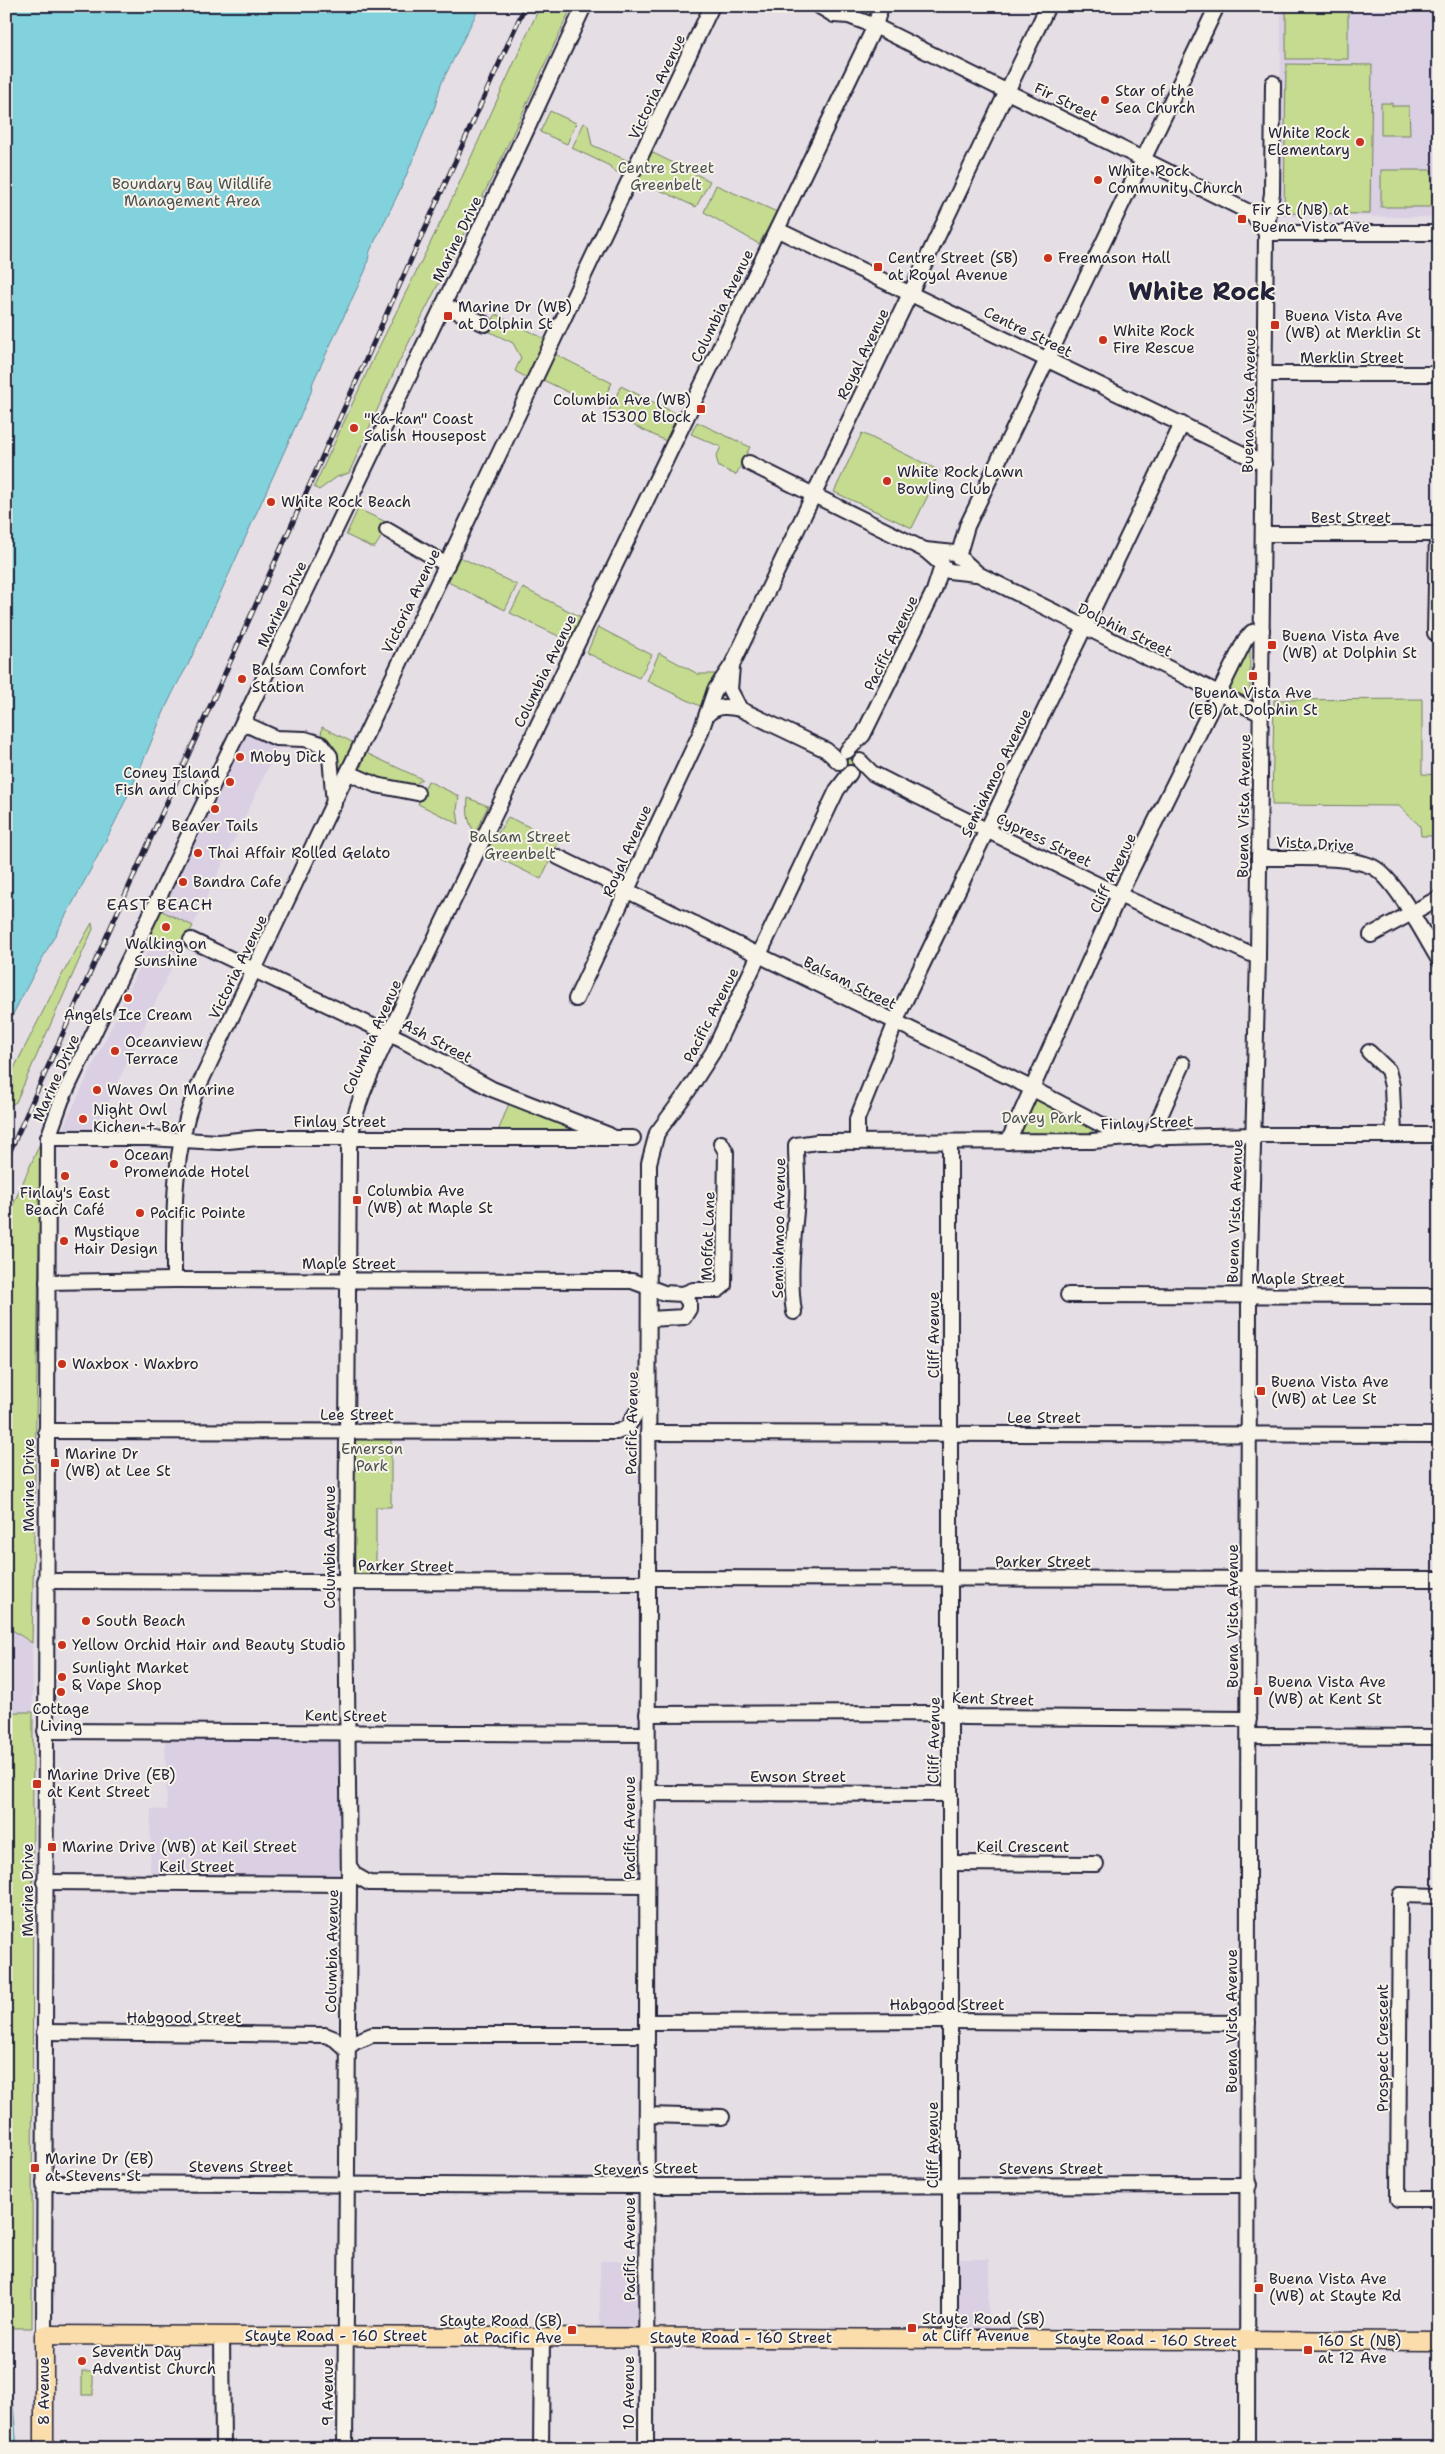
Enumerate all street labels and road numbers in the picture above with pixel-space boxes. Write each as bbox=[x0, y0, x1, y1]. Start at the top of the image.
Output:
street label: Victoria Avenue bbox=[624, 31, 690, 143]
street label: Fir Street bbox=[1031, 78, 1101, 126]
street label: Marine Drive bbox=[427, 193, 487, 285]
street label: Columbia Avenue bbox=[686, 246, 758, 366]
street label: Centre Street bbox=[980, 302, 1076, 362]
street label: Royal Avenue bbox=[832, 305, 894, 403]
street label: Buena Vista Avenue bbox=[1238, 329, 1260, 473]
street label: Merklin Street bbox=[1300, 348, 1404, 368]
street label: Best Street bbox=[1311, 508, 1391, 528]
street label: Victoria Avenue bbox=[377, 545, 445, 657]
street label: Marine Drive bbox=[252, 558, 312, 650]
street label: Pacific Avenue bbox=[859, 592, 923, 694]
street label: Dolphin Street bbox=[1074, 598, 1176, 662]
street label: Columbia Avenue bbox=[509, 611, 581, 731]
street label: Semiahmoo Avenue bbox=[956, 705, 1036, 841]
street label: Buena Vista Avenue bbox=[1233, 734, 1255, 878]
street label: Royal Avenue bbox=[598, 802, 656, 900]
street label: Cypress Street bbox=[993, 808, 1095, 872]
street label: Cliff Avenue bbox=[1085, 830, 1141, 916]
street label: Vista Drive bbox=[1275, 832, 1355, 856]
street label: Victoria Avenue bbox=[204, 911, 272, 1023]
street label: Balsam Street bbox=[800, 952, 900, 1014]
street label: Pacific Avenue bbox=[679, 964, 743, 1066]
street label: Columbia Avenue bbox=[338, 976, 406, 1098]
street label: Ash Street bbox=[398, 1014, 476, 1068]
street label: Marine Drive bbox=[28, 1031, 84, 1125]
street label: Finlay Street bbox=[1100, 1111, 1194, 1135]
street label: Finlay Street bbox=[294, 1112, 386, 1132]
street label: Buena Vista Avenue bbox=[1222, 1139, 1248, 1283]
street label: Semiahmoo Avenue bbox=[768, 1157, 790, 1299]
street label: Moffat Lane bbox=[696, 1191, 720, 1281]
street label: Maple Street bbox=[302, 1254, 396, 1274]
street label: Maple Street bbox=[1251, 1269, 1345, 1289]
street label: Cliff Avenue bbox=[924, 1292, 944, 1378]
street label: Pacific Avenue bbox=[621, 1371, 643, 1475]
street label: Lee Street bbox=[320, 1405, 394, 1425]
street label: Lee Street bbox=[1007, 1408, 1081, 1428]
street label: Marine Drive bbox=[19, 1438, 39, 1532]
street label: Columbia Avenue bbox=[320, 1485, 340, 1609]
street label: Buena Vista Avenue bbox=[1223, 1544, 1243, 1688]
street label: Parker Street bbox=[995, 1552, 1091, 1572]
street label: Parker Street bbox=[358, 1555, 454, 1577]
street label: Kent Street bbox=[952, 1688, 1034, 1710]
street label: Cliff Avenue bbox=[923, 1696, 945, 1784]
street label: Kent Street bbox=[305, 1705, 387, 1727]
street label: Ewson Street bbox=[750, 1767, 846, 1787]
street label: Pacific Avenue bbox=[620, 1776, 640, 1880]
street label: Keil Crescent bbox=[977, 1837, 1069, 1857]
street label: Marine Drive bbox=[18, 1843, 38, 1937]
street label: Keil Street bbox=[159, 1857, 235, 1877]
street label: Columbia Avenue bbox=[321, 1889, 343, 2013]
street label: Buena Vista Avenue bbox=[1222, 1949, 1242, 2093]
street label: Prospect Crescent bbox=[1373, 1984, 1393, 2112]
street label: Habgood Street bbox=[890, 1995, 1004, 2015]
street label: Habgood Street bbox=[127, 2008, 241, 2028]
street label: Cliff Avenue bbox=[923, 2102, 943, 2188]
street label: Stevens Street bbox=[189, 2157, 293, 2177]
street label: Stevens Street bbox=[594, 2158, 698, 2180]
street label: Stevens Street bbox=[999, 2159, 1103, 2179]
street label: Pacific Avenue bbox=[620, 2197, 640, 2301]
street label: Stayte Road - 160 Street bbox=[245, 2326, 427, 2346]
street label: Stayte Road - 160 Street bbox=[650, 2328, 832, 2348]
street label: Stayte Road - 160 Street bbox=[1055, 2328, 1237, 2352]
street label: 10 Avenue bbox=[619, 2356, 639, 2430]
street label: 8 Avenue bbox=[34, 2357, 54, 2425]
street label: 9 Avenue bbox=[318, 2358, 338, 2426]

